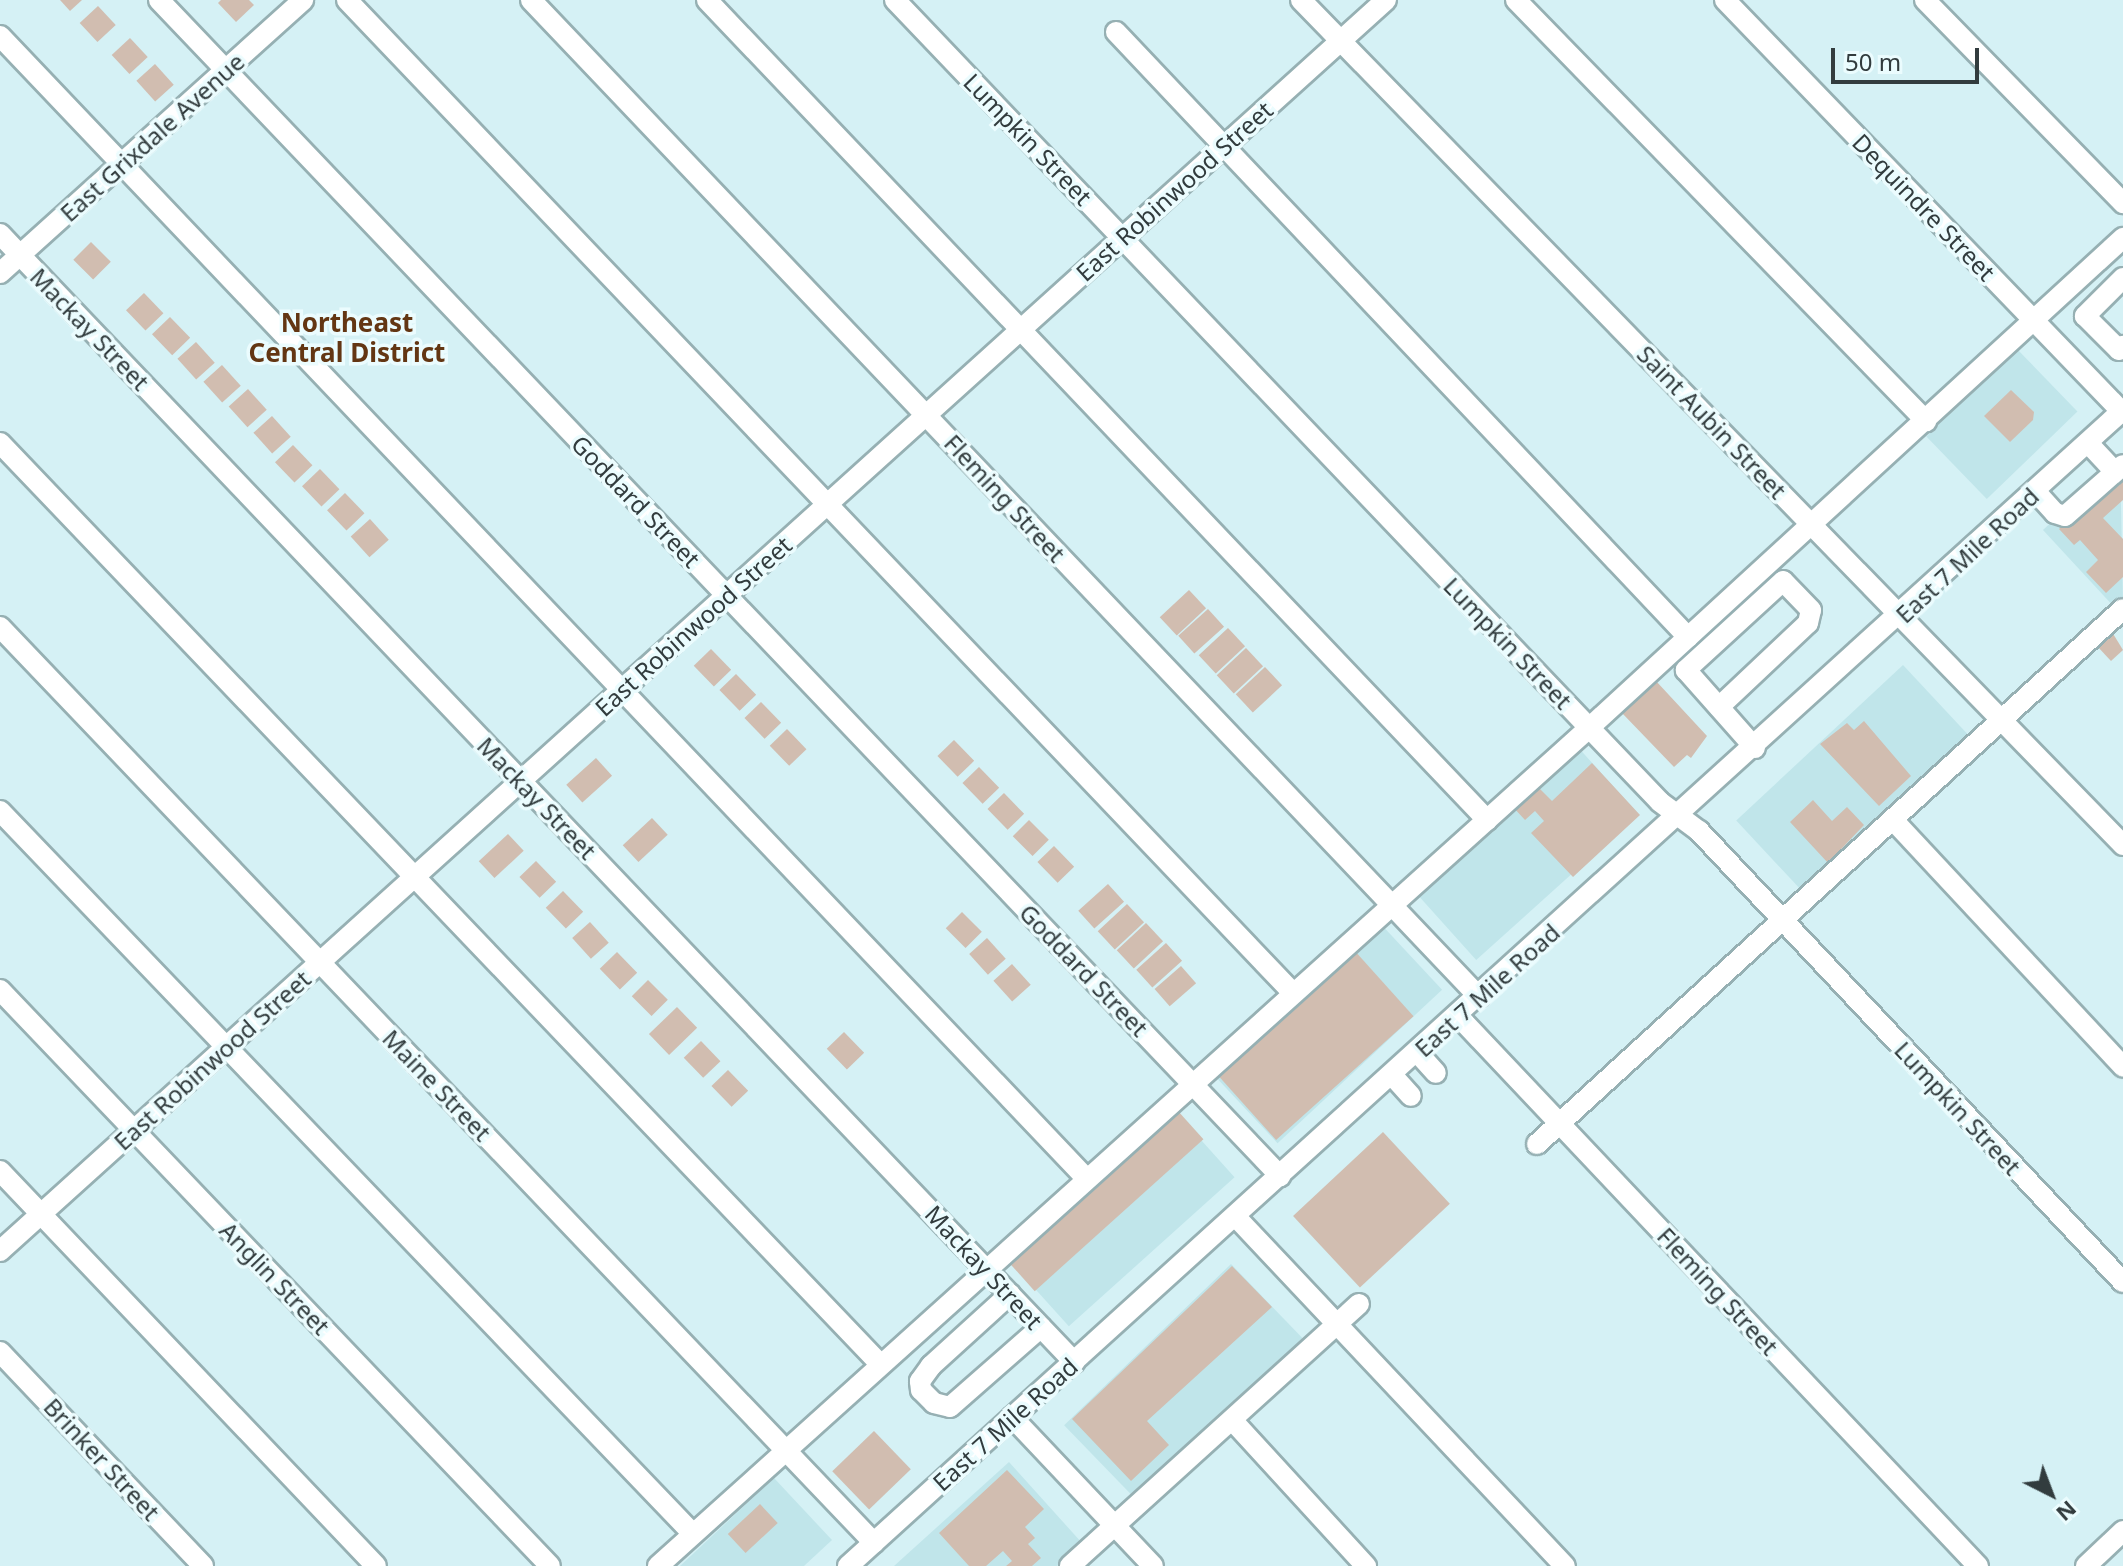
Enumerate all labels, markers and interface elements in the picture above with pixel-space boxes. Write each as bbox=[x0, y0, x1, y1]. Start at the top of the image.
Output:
scale bar bbox=[1835, 32, 1983, 82]
text: 50 m bbox=[1845, 45, 1901, 78]
street label: East Grixdale Avenue bbox=[54, 47, 250, 227]
street label: Lumpkin Street bbox=[958, 67, 1098, 211]
street label: East Robinwood Street bbox=[1070, 95, 1278, 287]
street label: Dequindre Street bbox=[1847, 128, 2001, 286]
street label: Mackay Street bbox=[25, 262, 155, 396]
district label: Northeast Central District bbox=[249, 307, 445, 368]
street label: Saint Aubin Street bbox=[1632, 339, 1792, 505]
street label: Fleming Street bbox=[939, 428, 1071, 568]
street label: Goddard Street bbox=[566, 429, 706, 573]
street label: East 7 Mile Road bbox=[1890, 481, 2044, 629]
street label: East Robinwood Street bbox=[589, 530, 797, 722]
street label: Lumpkin Street bbox=[1438, 571, 1578, 715]
street label: Mackay Street bbox=[472, 731, 602, 865]
street label: Goddard Street bbox=[1014, 898, 1154, 1042]
street label: East 7 Mile Road bbox=[1409, 917, 1565, 1063]
street label: East Robinwood Street bbox=[108, 964, 316, 1156]
street label: Maine Street bbox=[377, 1024, 497, 1146]
street label: Lumpkin Street bbox=[1889, 1035, 2027, 1181]
street label: Mackay Street bbox=[919, 1199, 1049, 1335]
street label: Anglin Street bbox=[214, 1216, 336, 1340]
street label: Fleming Street bbox=[1652, 1221, 1784, 1361]
street label: East 7 Mile Road bbox=[927, 1351, 1083, 1497]
street label: Brinker Street bbox=[38, 1392, 166, 1526]
north arrow bbox=[2011, 1454, 2091, 1534]
text: N bbox=[2050, 1495, 2084, 1529]

